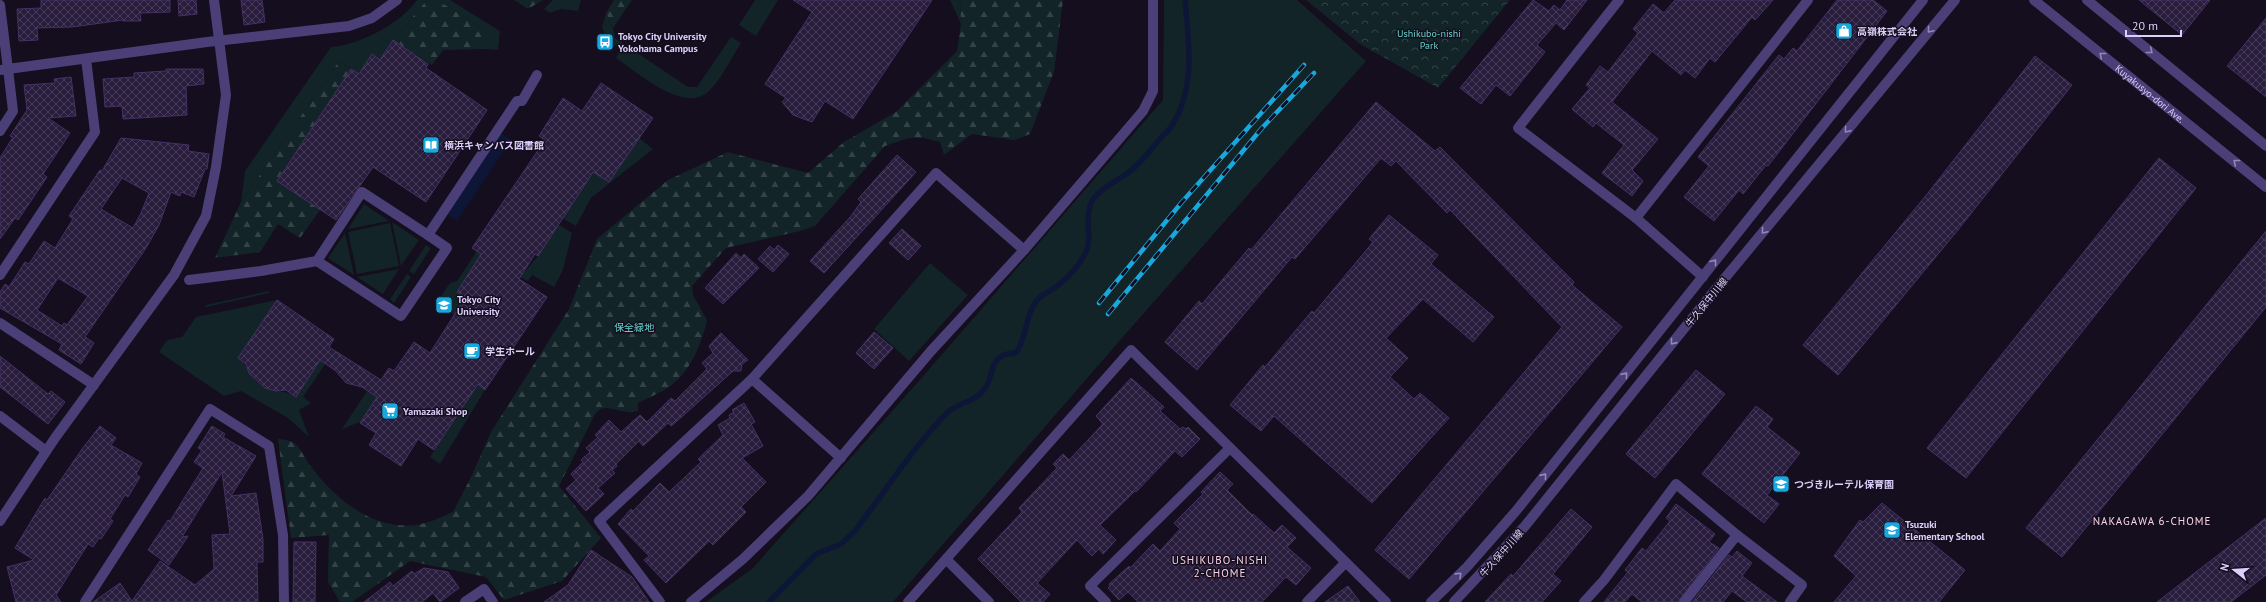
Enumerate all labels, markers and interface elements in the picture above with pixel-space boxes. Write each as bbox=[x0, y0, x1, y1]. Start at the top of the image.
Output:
scale bar bbox=[2126, 12, 2181, 38]
text: 20 m bbox=[2132, 18, 2158, 33]
shop icon: 高嶺株式会社 bbox=[1834, 21, 1854, 41]
place label: 高嶺株式会社 bbox=[1857, 25, 1918, 38]
one-way arrow bbox=[1927, 25, 1934, 33]
park label: Ushikubo-nishi Park bbox=[1397, 27, 1461, 52]
place label: Tokyo City University Yokohama Campus bbox=[617, 30, 707, 55]
bus stop icon: Tokyo City University Yokohama Campus bbox=[595, 32, 615, 52]
one-way arrow bbox=[2145, 47, 2152, 54]
one-way arrow bbox=[2099, 52, 2106, 59]
street label: Kuyakusyo-dori Ave. bbox=[2112, 62, 2187, 126]
one-way arrow bbox=[1845, 126, 1852, 133]
library icon: 横浜キャンパス図書館 bbox=[421, 135, 441, 155]
place label: 横浜キャンパス図書館 bbox=[444, 139, 544, 152]
one-way arrow bbox=[2233, 160, 2241, 167]
one-way arrow bbox=[1762, 226, 1769, 233]
one-way arrow bbox=[1710, 259, 1717, 266]
street label: 牛久保中川線 bbox=[1682, 275, 1730, 330]
place label: Tokyo City University bbox=[457, 293, 501, 318]
school or university icon: Tokyo City University bbox=[434, 295, 454, 315]
park label: 保全緑地 bbox=[614, 321, 655, 334]
one-way arrow bbox=[1671, 338, 1678, 345]
cafe icon: 学生ホール bbox=[462, 341, 482, 361]
place label: 学生ホール bbox=[485, 345, 535, 358]
one-way arrow bbox=[1620, 372, 1627, 379]
supermarket icon: Yamazaki Shop bbox=[380, 401, 400, 421]
place label: Yamazaki Shop bbox=[402, 405, 468, 418]
one-way arrow bbox=[1539, 474, 1546, 481]
school or university icon: つづきルーテル保育園 bbox=[1771, 474, 1791, 494]
place label: つづきルーテル保育園 bbox=[1794, 478, 1894, 491]
district label: NAKAGAWA 6-CHOME bbox=[2093, 514, 2211, 528]
place label: Tsuzuki Elementary School bbox=[1905, 518, 1985, 543]
school or university icon: Tsuzuki Elementary School bbox=[1882, 520, 1902, 540]
street label: 牛久保中川線 bbox=[1476, 527, 1526, 580]
north arrow bbox=[2214, 550, 2254, 590]
district label: USHIKUBO-NISHI 2-CHOME bbox=[1172, 553, 1268, 580]
text: N bbox=[2217, 562, 2232, 573]
one-way arrow bbox=[1454, 572, 1462, 580]

